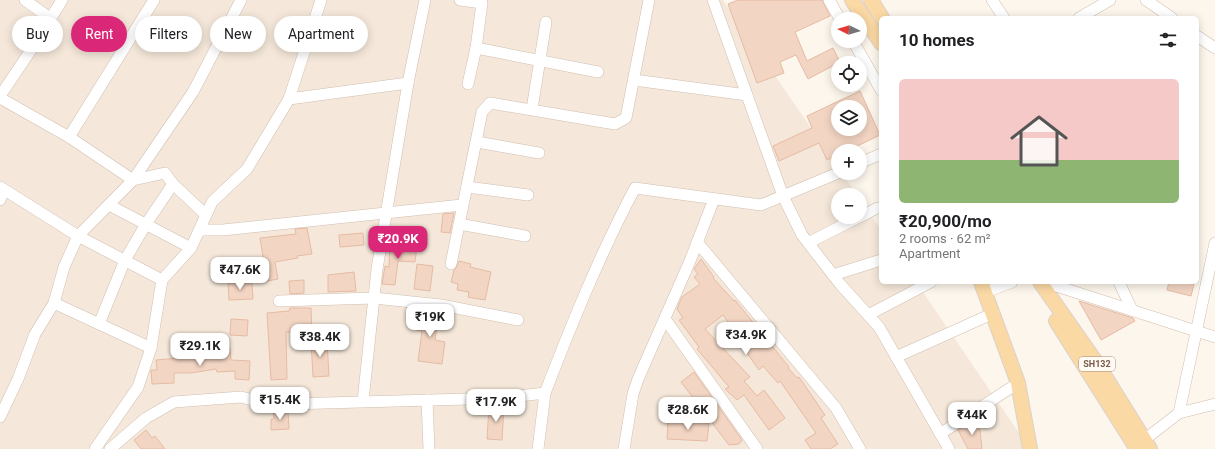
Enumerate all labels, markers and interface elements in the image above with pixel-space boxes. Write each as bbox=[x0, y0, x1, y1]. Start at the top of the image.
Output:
north arrow bbox=[831, 12, 867, 48]
map controls bbox=[831, 12, 867, 224]
chip: Buy bbox=[12, 16, 63, 52]
chip: Rent bbox=[71, 16, 127, 52]
chip: Filters bbox=[135, 16, 202, 52]
chip: New bbox=[210, 16, 266, 52]
chip: Apartment bbox=[274, 16, 368, 52]
icon: filters bbox=[1157, 29, 1179, 51]
text: 10 homes bbox=[899, 30, 975, 50]
button: locate bbox=[831, 56, 867, 92]
button: layers bbox=[831, 100, 867, 136]
icon: home bbox=[1003, 105, 1075, 177]
button: + bbox=[831, 144, 867, 180]
button: − bbox=[831, 188, 867, 224]
text: ₹20,900/mo bbox=[899, 211, 992, 231]
pin: ₹20.9K bbox=[365, 226, 431, 260]
text: ₹20.9K bbox=[377, 231, 419, 246]
text: 2 rooms · 62 m² bbox=[899, 231, 991, 246]
text: Apartment bbox=[899, 246, 961, 261]
pin: ₹47.6K bbox=[207, 257, 273, 291]
text: ₹47.6K bbox=[219, 262, 261, 277]
pin: ₹19K bbox=[406, 304, 454, 338]
text: ₹19K bbox=[415, 309, 445, 324]
pin: ₹34.9K bbox=[713, 322, 779, 356]
pin: ₹38.4K bbox=[287, 324, 353, 358]
text: ₹34.9K bbox=[725, 327, 767, 342]
text: ₹38.4K bbox=[299, 329, 341, 344]
pin: ₹29.1K bbox=[167, 333, 233, 367]
text: ₹29.1K bbox=[179, 338, 221, 353]
road number: SH132 bbox=[1079, 357, 1115, 371]
pin: ₹15.4K bbox=[247, 387, 313, 421]
pin: ₹17.9K bbox=[463, 389, 529, 423]
text: ₹15.4K bbox=[259, 392, 301, 407]
text: ₹17.9K bbox=[475, 394, 517, 409]
pin: ₹28.6K bbox=[655, 397, 721, 431]
text: ₹28.6K bbox=[667, 402, 709, 417]
pin: ₹44K bbox=[948, 402, 996, 436]
text: ₹44K bbox=[957, 407, 987, 422]

